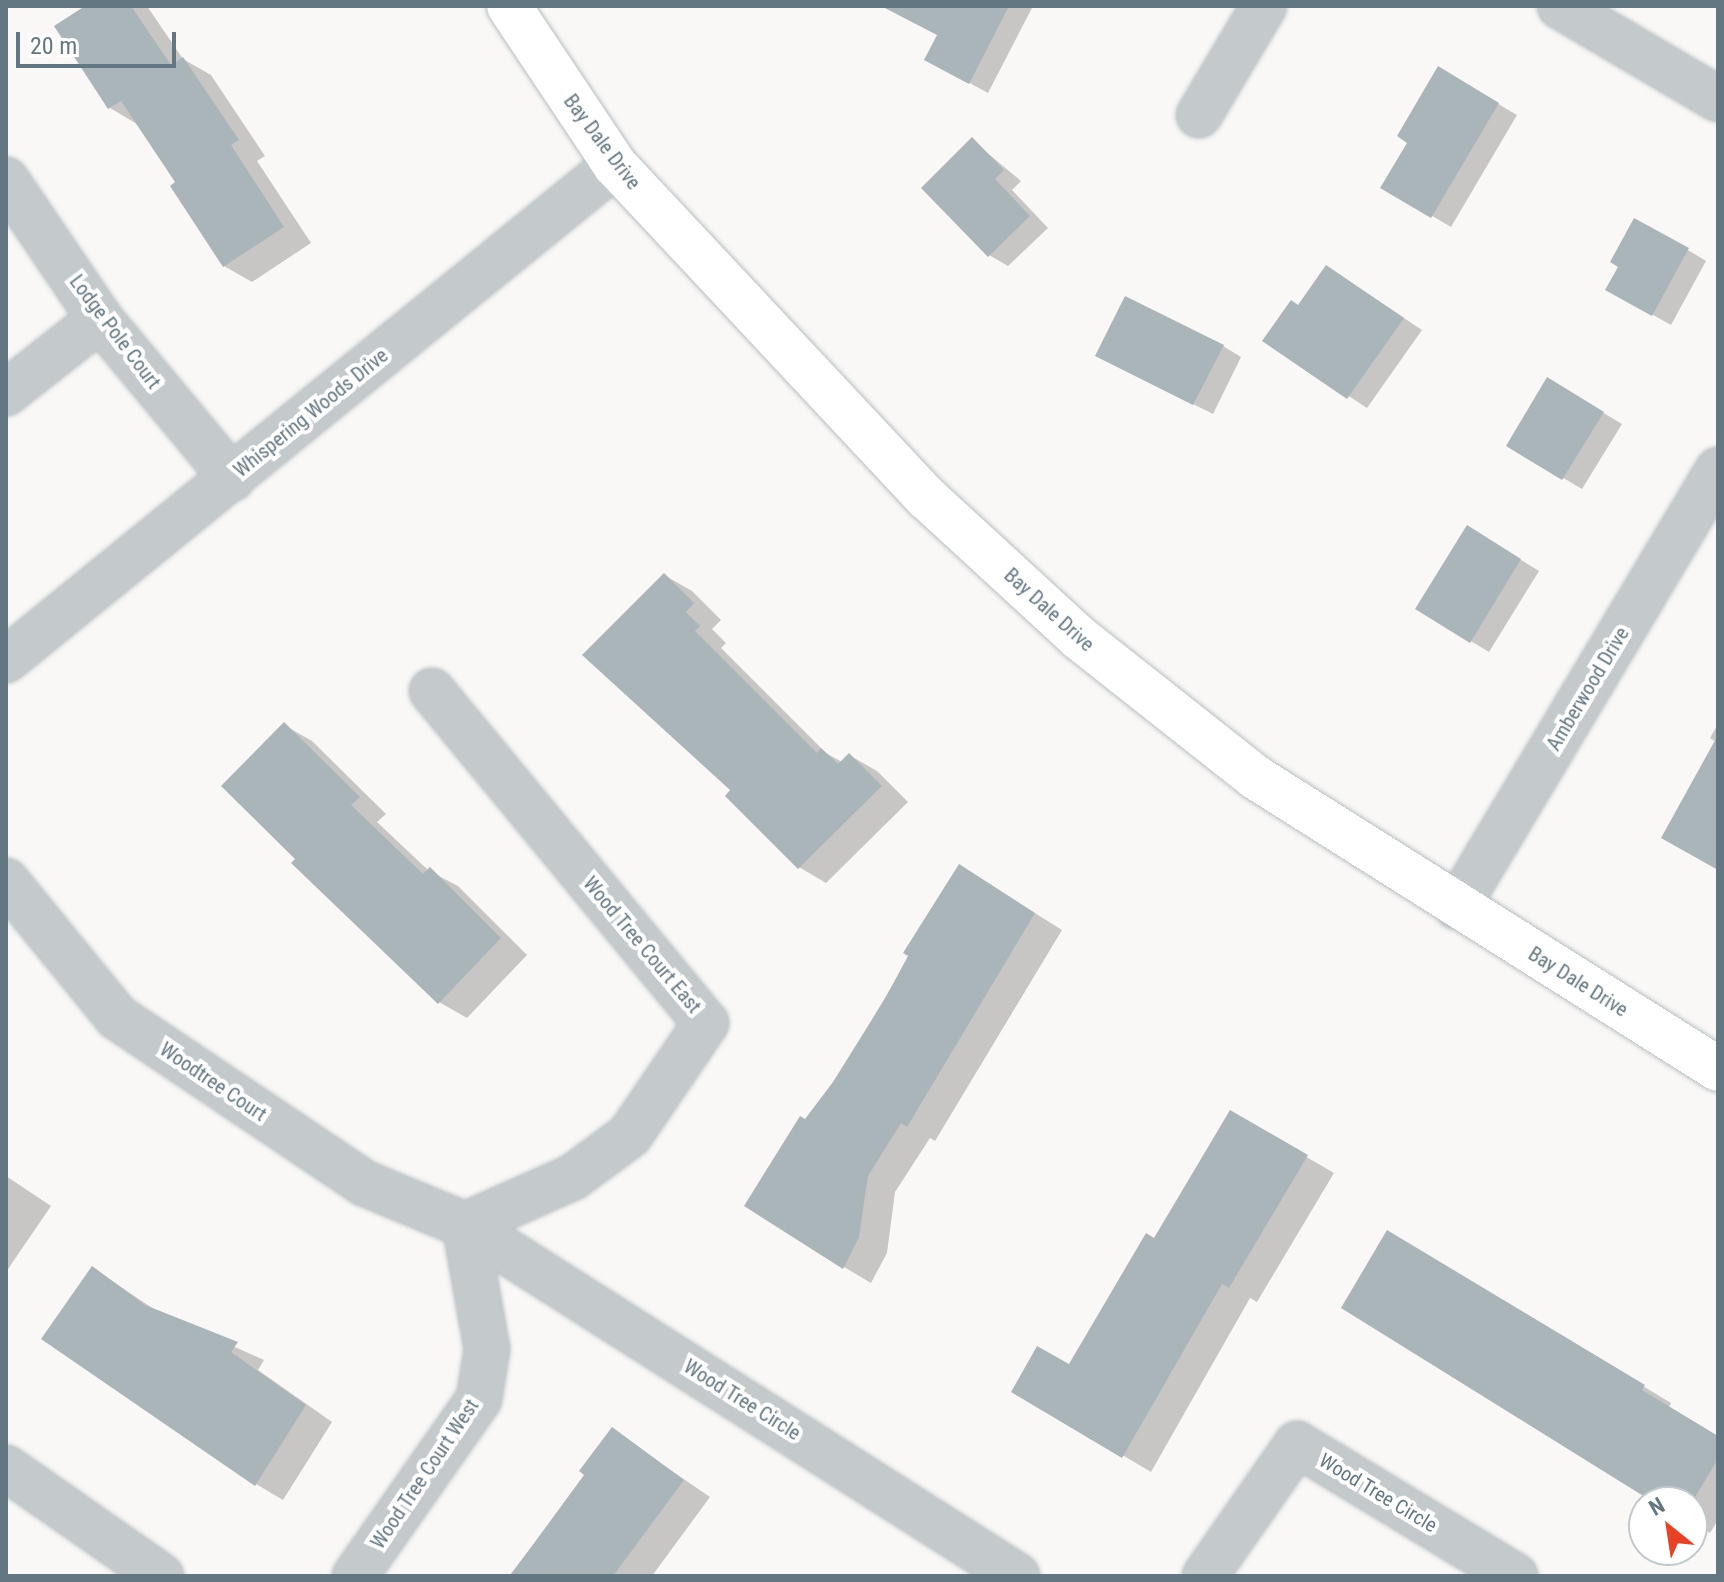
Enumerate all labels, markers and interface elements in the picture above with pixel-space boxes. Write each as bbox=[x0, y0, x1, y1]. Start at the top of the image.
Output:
scale bar bbox=[20, 16, 180, 66]
text: 20 m bbox=[30, 32, 77, 60]
street label: Bay Dale Drive bbox=[558, 90, 646, 194]
street label: Lodge Pole Court bbox=[64, 270, 166, 394]
street label: Whispering Woods Drive bbox=[229, 344, 393, 482]
street label: Bay Dale Drive bbox=[999, 563, 1099, 657]
street label: Amberwood Drive bbox=[1542, 623, 1634, 755]
street label: Wood Tree Court East bbox=[578, 872, 706, 1018]
street label: Bay Dale Drive bbox=[1524, 942, 1632, 1022]
street label: Woodtree Court bbox=[155, 1037, 271, 1127]
street label: Wood Tree Circle bbox=[679, 1354, 805, 1446]
street label: Wood Tree Court West bbox=[366, 1394, 484, 1554]
street label: Wood Tree Circle bbox=[1315, 1448, 1441, 1538]
north arrow bbox=[1628, 1486, 1708, 1566]
text: N bbox=[1645, 1492, 1669, 1521]

